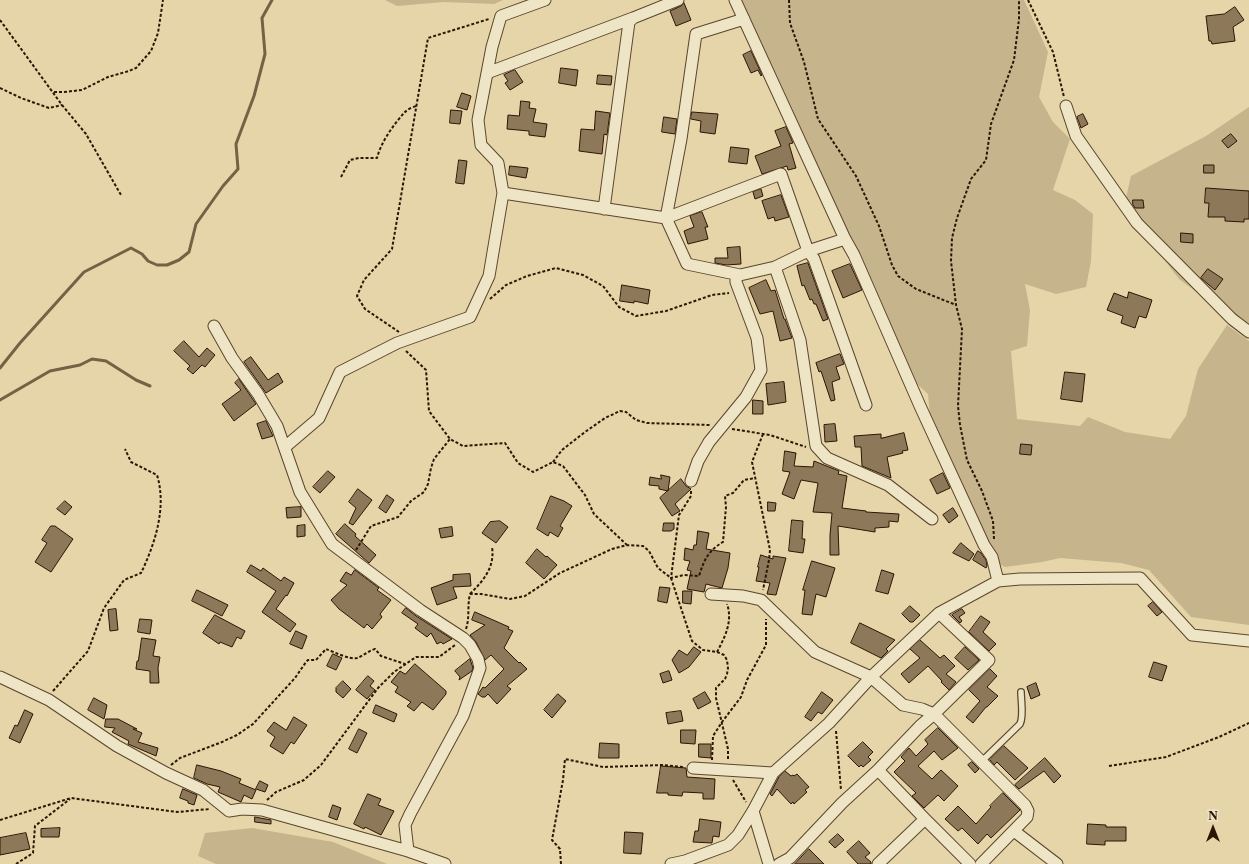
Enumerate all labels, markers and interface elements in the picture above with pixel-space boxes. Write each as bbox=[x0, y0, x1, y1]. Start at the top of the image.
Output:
north arrow bbox=[1193, 808, 1233, 848]
text: N bbox=[1208, 809, 1218, 823]

